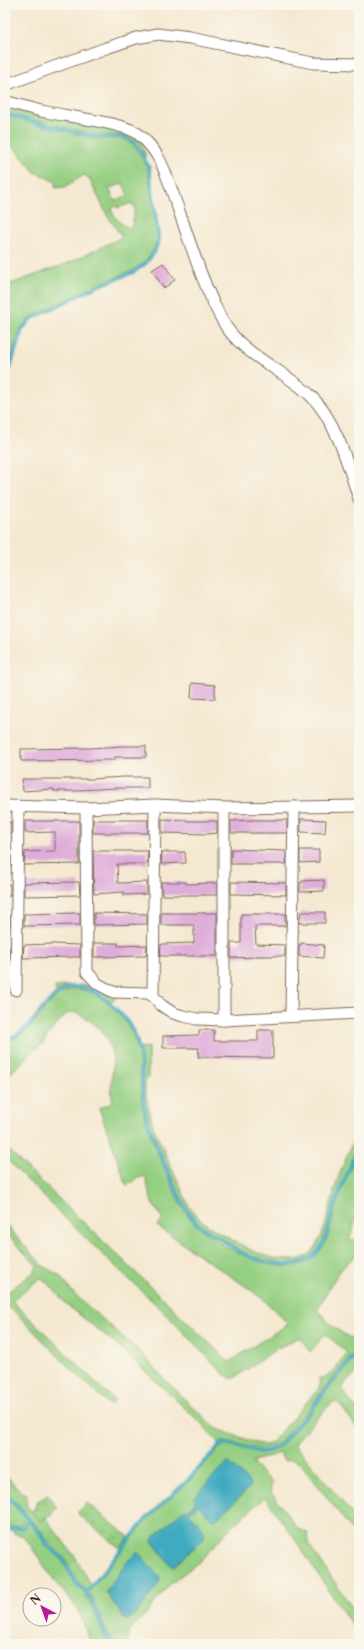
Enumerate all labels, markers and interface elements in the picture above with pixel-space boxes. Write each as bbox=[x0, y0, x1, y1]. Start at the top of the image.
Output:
north arrow bbox=[22, 1587, 62, 1627]
text: N bbox=[27, 1591, 44, 1608]

